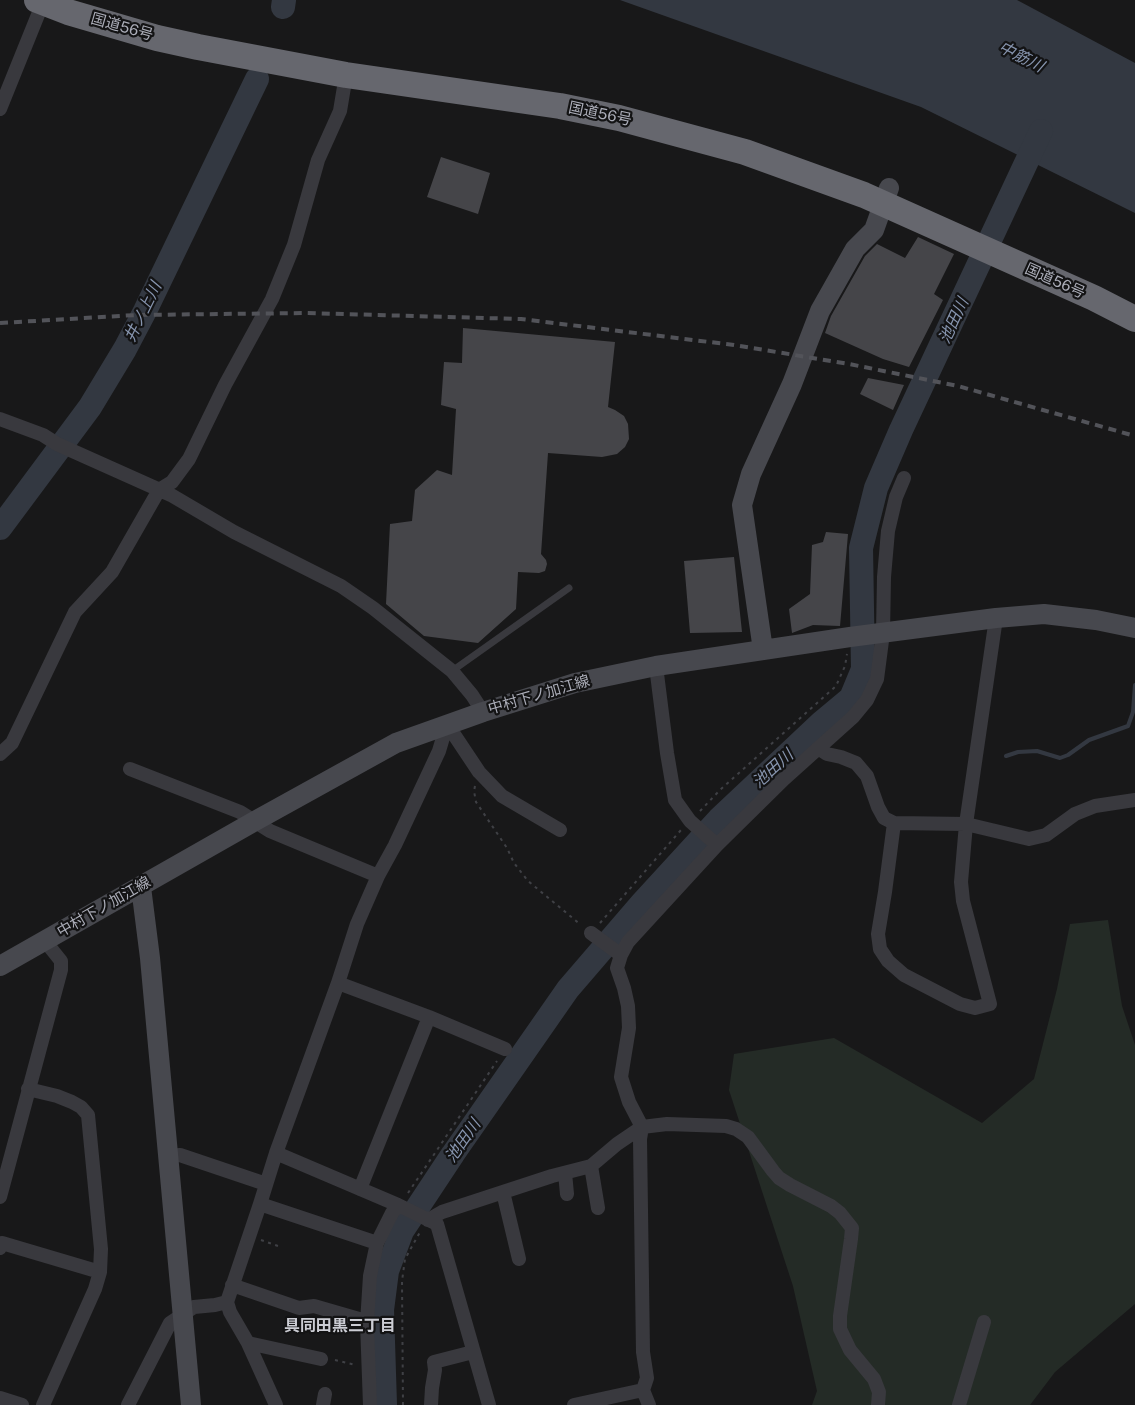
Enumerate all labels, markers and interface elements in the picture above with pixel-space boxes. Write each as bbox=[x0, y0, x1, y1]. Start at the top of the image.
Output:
street label: 国道56号 bbox=[89, 10, 155, 44]
water label: 中筋川 bbox=[995, 38, 1047, 76]
street label: 国道56号 bbox=[567, 99, 633, 129]
street label: 国道56号 bbox=[1022, 260, 1088, 302]
water label: 井ノ上川 bbox=[120, 279, 166, 345]
water label: 池田川 bbox=[935, 295, 973, 347]
street label: 中村下ノ加江線 bbox=[486, 672, 592, 718]
water label: 池田川 bbox=[749, 746, 797, 792]
street label: 中村下ノ加江線 bbox=[54, 873, 154, 941]
water label: 池田川 bbox=[441, 1116, 485, 1166]
district label: 具同田黒三丁目 bbox=[284, 1316, 396, 1336]

